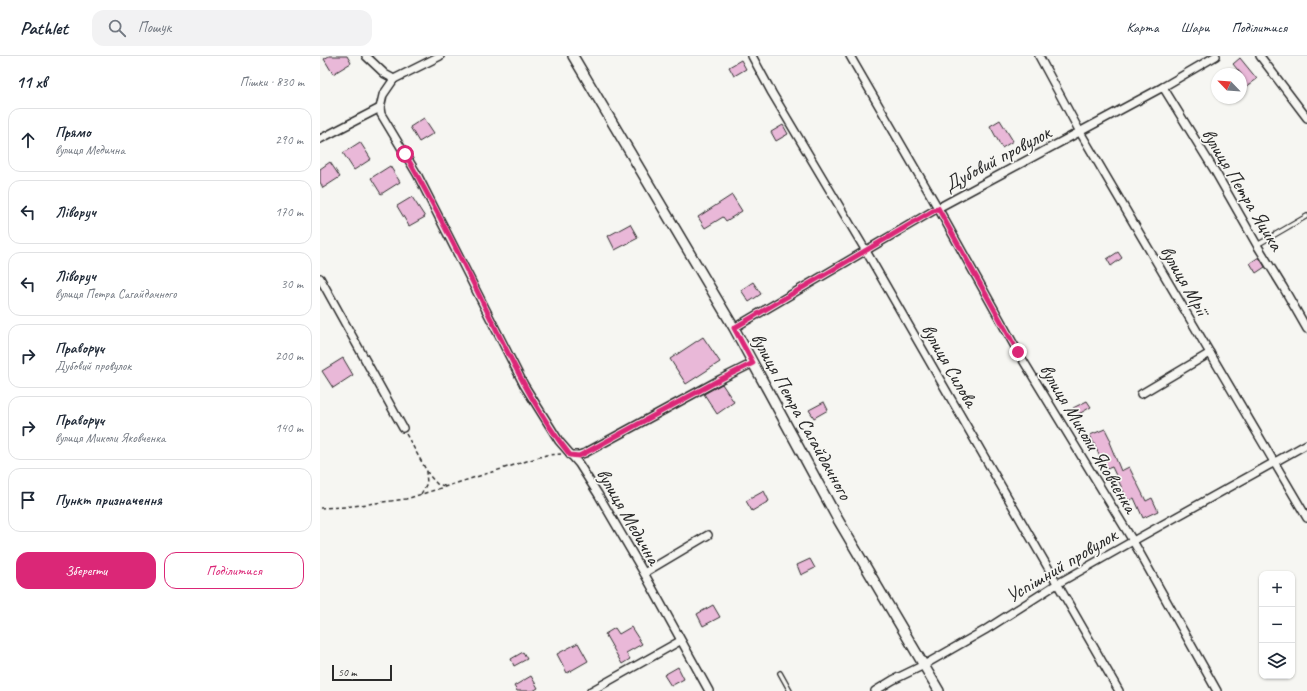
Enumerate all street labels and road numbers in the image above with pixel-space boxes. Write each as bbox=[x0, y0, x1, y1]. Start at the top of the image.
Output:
street label: Дубовий провулок bbox=[940, 119, 1056, 197]
street label: вулиця Петра Яцика bbox=[1196, 123, 1290, 256]
street label: вулиця Мрії bbox=[1155, 241, 1217, 323]
street label: вулиця Силова bbox=[916, 319, 984, 413]
street label: вулиця Петра Сагайдачного bbox=[745, 328, 858, 505]
street label: вулиця Миколи Яковченка bbox=[1034, 359, 1144, 519]
street label: вулиця Медична bbox=[591, 463, 667, 571]
street label: Успішний провулок bbox=[1001, 522, 1123, 608]

